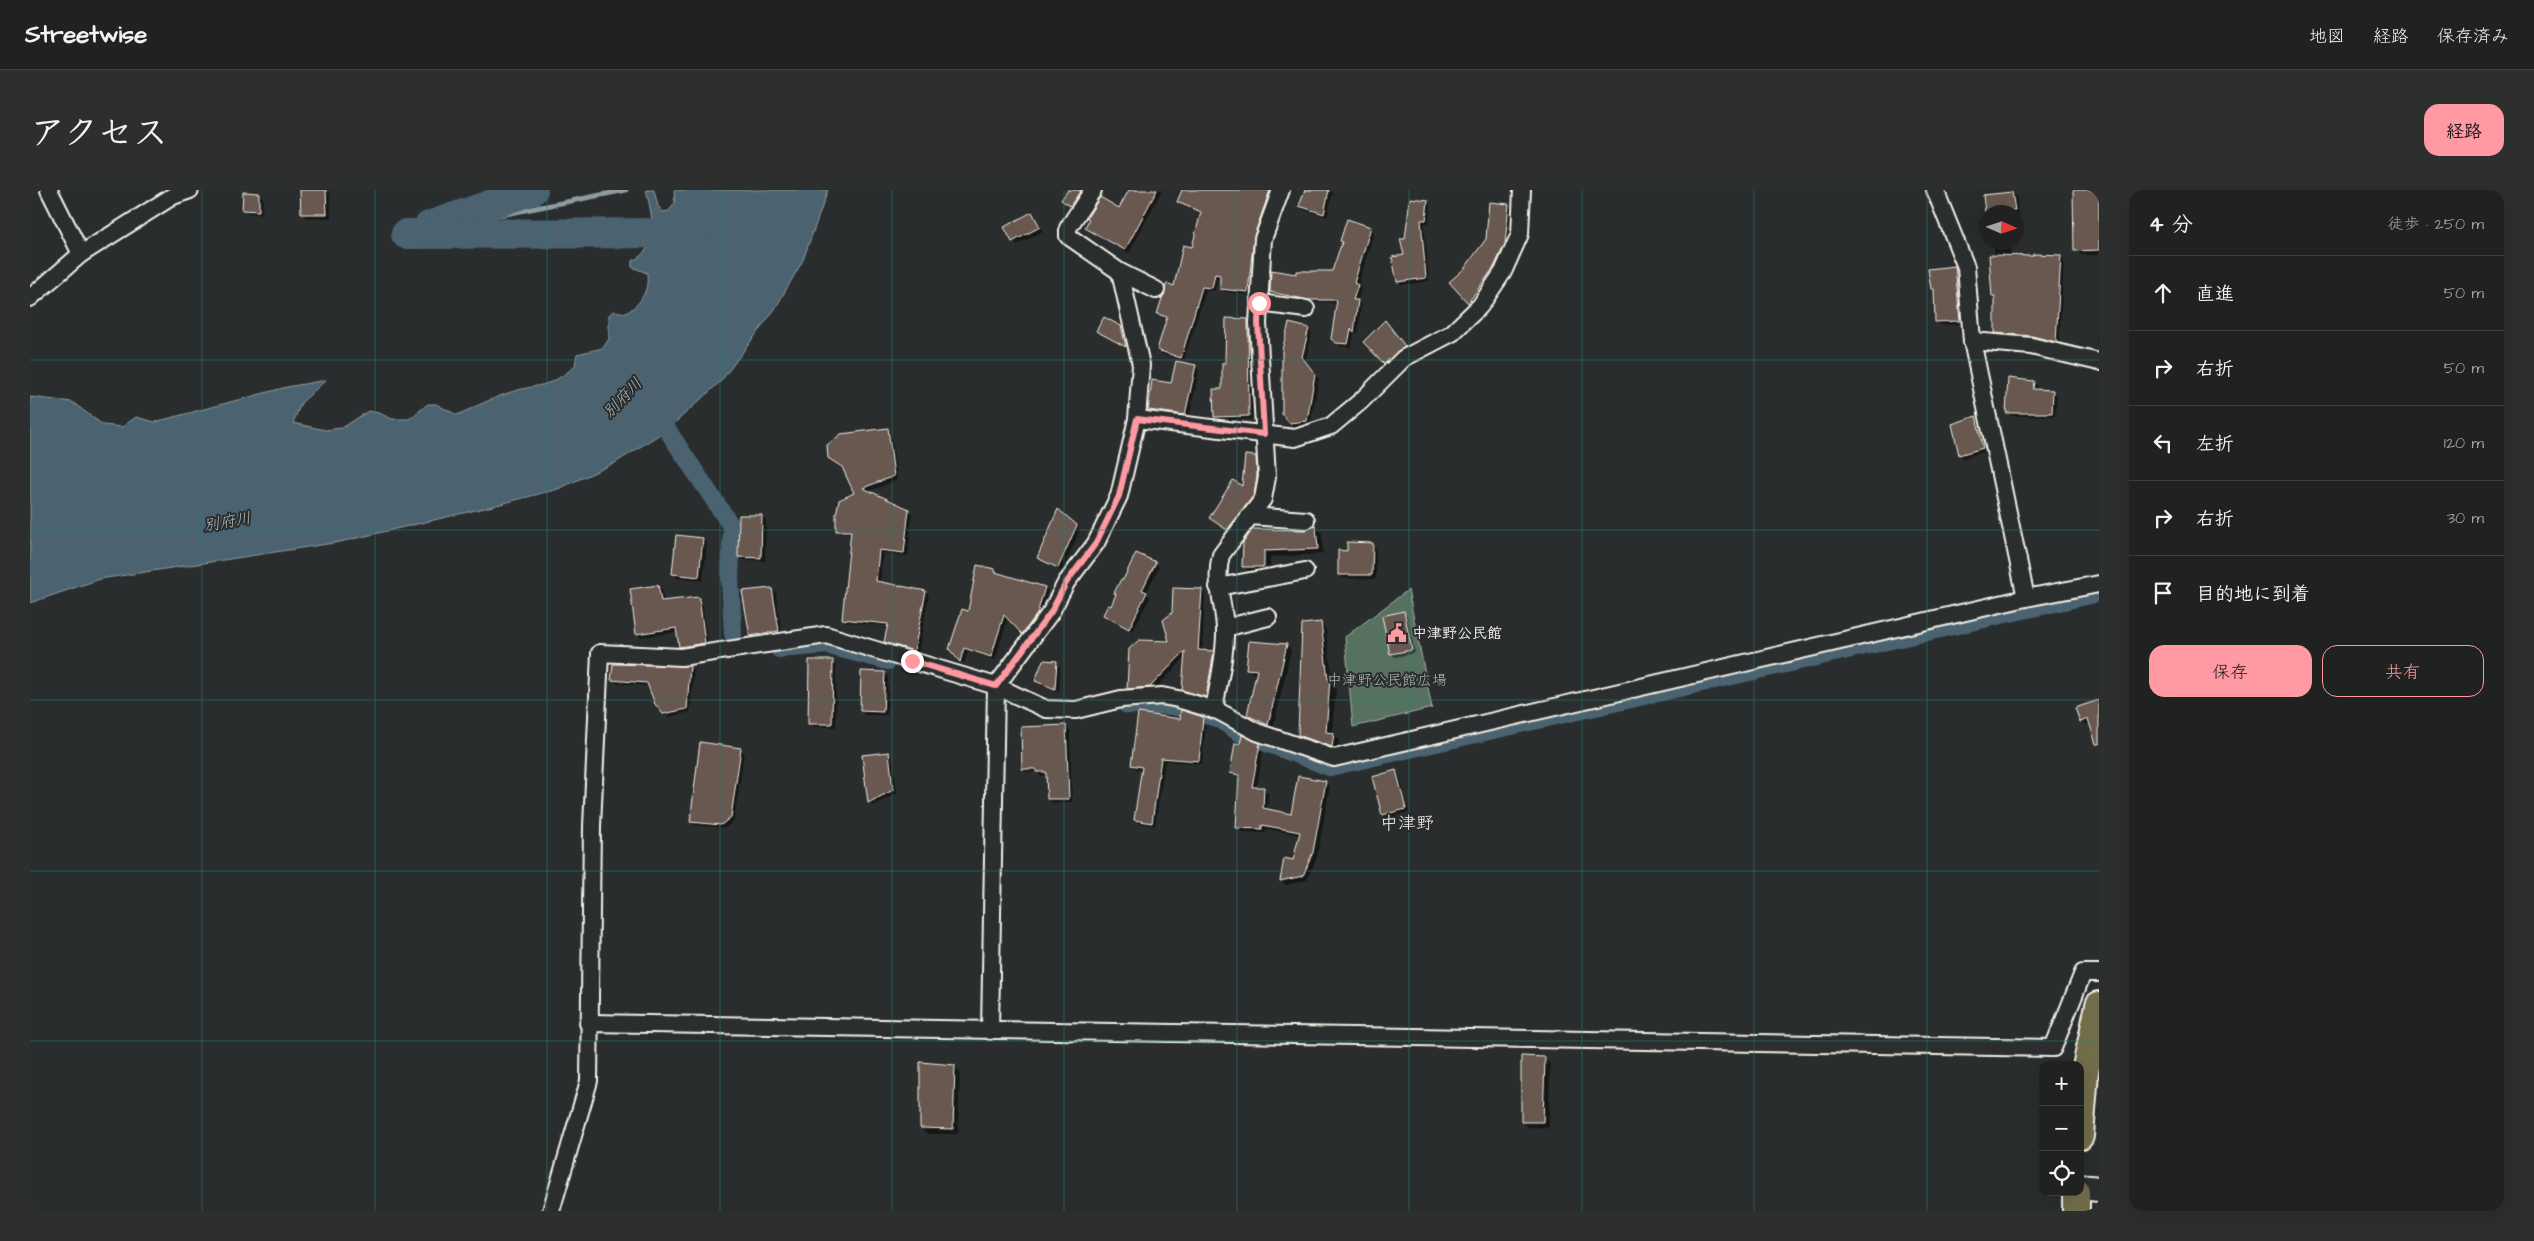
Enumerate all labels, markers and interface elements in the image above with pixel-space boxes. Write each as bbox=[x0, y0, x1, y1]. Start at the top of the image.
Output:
text: Streetwise bbox=[25, 18, 147, 52]
text: 地図 bbox=[2309, 24, 2345, 49]
text: 経路 bbox=[2373, 24, 2409, 49]
text: 保存済み bbox=[2437, 24, 2509, 49]
button: 経路 bbox=[2424, 104, 2504, 156]
text: アクセス bbox=[30, 109, 168, 158]
north arrow bbox=[1979, 205, 2024, 250]
text: 4 分 bbox=[2149, 210, 2193, 239]
text: 徒歩 · 250 m bbox=[2387, 213, 2484, 235]
icon: ahead bbox=[2149, 279, 2177, 307]
text: 直進 bbox=[2196, 281, 2234, 308]
text: 50 m bbox=[2444, 282, 2484, 304]
route start bbox=[1248, 292, 1271, 315]
icon: right bbox=[2149, 354, 2177, 382]
text: 右折 bbox=[2196, 356, 2234, 383]
text: 50 m bbox=[2444, 357, 2484, 379]
water label: 別府川 bbox=[598, 373, 647, 423]
icon: left bbox=[2149, 429, 2177, 457]
text: 左折 bbox=[2196, 431, 2234, 458]
text: 120 m bbox=[2444, 432, 2484, 454]
icon: right bbox=[2149, 504, 2177, 532]
text: 右折 bbox=[2196, 506, 2234, 533]
water label: 別府川 bbox=[202, 507, 253, 537]
text: 30 m bbox=[2447, 507, 2484, 529]
icon: arrive bbox=[2149, 579, 2177, 607]
text: 目的地に到着 bbox=[2196, 581, 2310, 608]
public building icon: 中津野公民館 bbox=[1386, 622, 1408, 644]
place label: 中津野公民館 bbox=[1412, 623, 1502, 644]
button: 保存 bbox=[2149, 645, 2312, 697]
button: 共有 bbox=[2322, 645, 2484, 697]
route end bbox=[901, 650, 924, 673]
park label: 中津野公民館広場 bbox=[1327, 670, 1447, 691]
district label: 中津野 bbox=[1380, 811, 1434, 836]
map controls bbox=[2039, 1061, 2084, 1196]
button: + bbox=[2039, 1061, 2084, 1106]
button: − bbox=[2039, 1106, 2084, 1151]
button: locate bbox=[2039, 1151, 2084, 1196]

